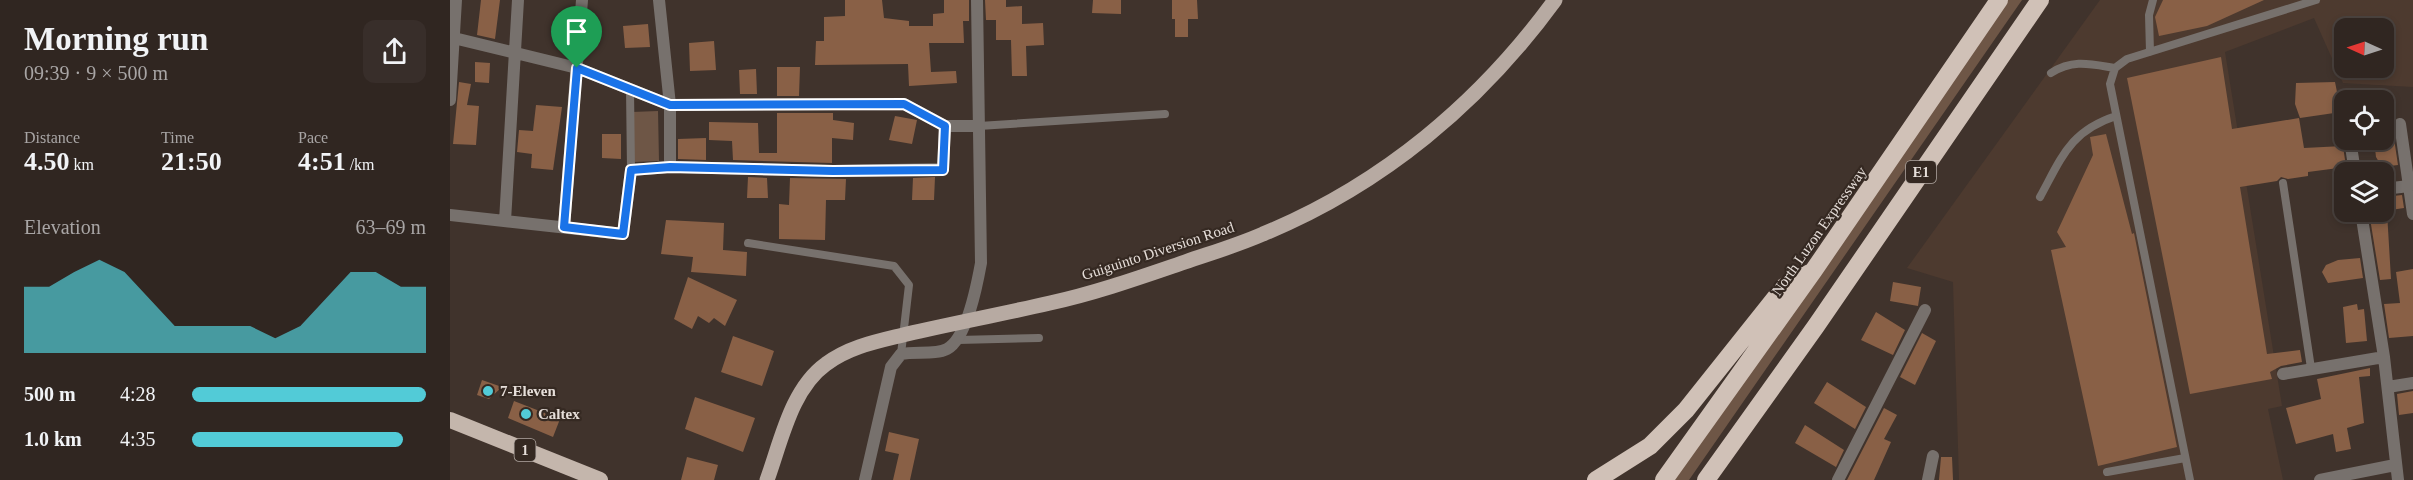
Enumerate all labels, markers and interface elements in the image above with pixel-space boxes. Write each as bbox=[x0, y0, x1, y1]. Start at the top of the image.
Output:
pin bbox=[551, 6, 602, 68]
icon: arrive bbox=[560, 15, 593, 48]
north arrow bbox=[2334, 18, 2394, 78]
map controls bbox=[2334, 18, 2394, 222]
button: share bbox=[363, 20, 426, 83]
text: Morning run bbox=[24, 21, 208, 57]
text: 09:39 · 9 × 500 m bbox=[24, 62, 168, 84]
button: locate bbox=[2334, 90, 2394, 150]
text: Distance bbox=[24, 129, 80, 146]
text: Time bbox=[161, 129, 194, 146]
text: Pace bbox=[298, 129, 328, 146]
text: 4.50 bbox=[24, 147, 70, 176]
text: 21:50 bbox=[161, 147, 222, 176]
text: 4:51 bbox=[298, 147, 346, 176]
text: km bbox=[70, 156, 94, 173]
text: /km bbox=[346, 156, 375, 173]
road number: E1 bbox=[1906, 161, 1936, 183]
button: layers bbox=[2334, 162, 2394, 222]
street label: North Luzon Expressway bbox=[1768, 163, 1870, 298]
text: Elevation bbox=[24, 216, 101, 238]
text: 63–69 m bbox=[355, 216, 426, 238]
street label: Guiguinto Diversion Road bbox=[1080, 219, 1237, 283]
text: 500 m bbox=[24, 383, 76, 405]
text: 4:28 bbox=[120, 383, 156, 405]
place label: 7-Eleven bbox=[500, 383, 556, 399]
marker: 7-Eleven bbox=[481, 384, 495, 398]
place label: Caltex bbox=[538, 406, 580, 422]
marker: Caltex bbox=[519, 407, 533, 421]
text: 1.0 km bbox=[24, 428, 82, 450]
text: 4:35 bbox=[120, 428, 156, 450]
road number: 1 bbox=[514, 439, 536, 461]

